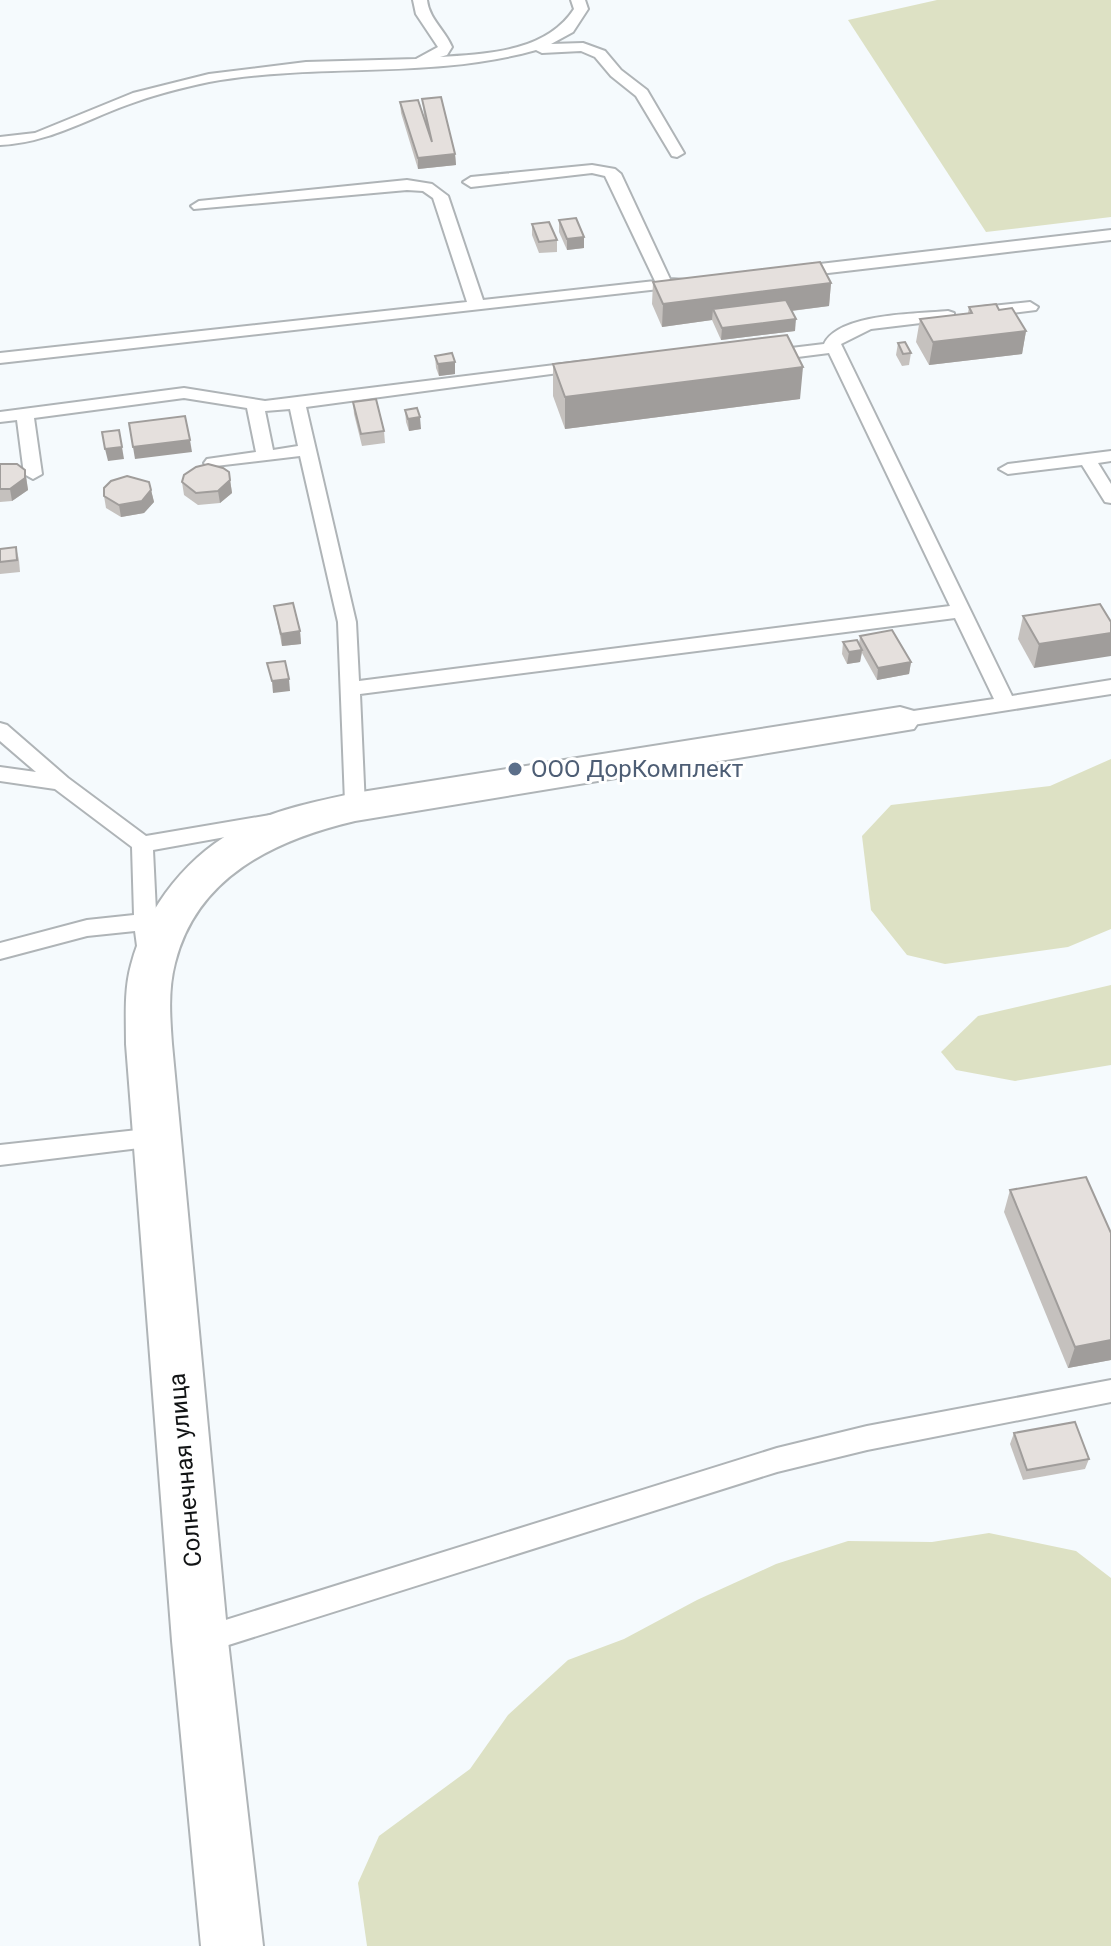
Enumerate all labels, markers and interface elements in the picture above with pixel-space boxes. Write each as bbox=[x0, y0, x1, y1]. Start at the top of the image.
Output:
place label: ООО ДорКомплект bbox=[531, 755, 744, 783]
marker: ООО ДорКомплект bbox=[506, 760, 524, 778]
street label: Солнечная улица bbox=[163, 1372, 207, 1568]

